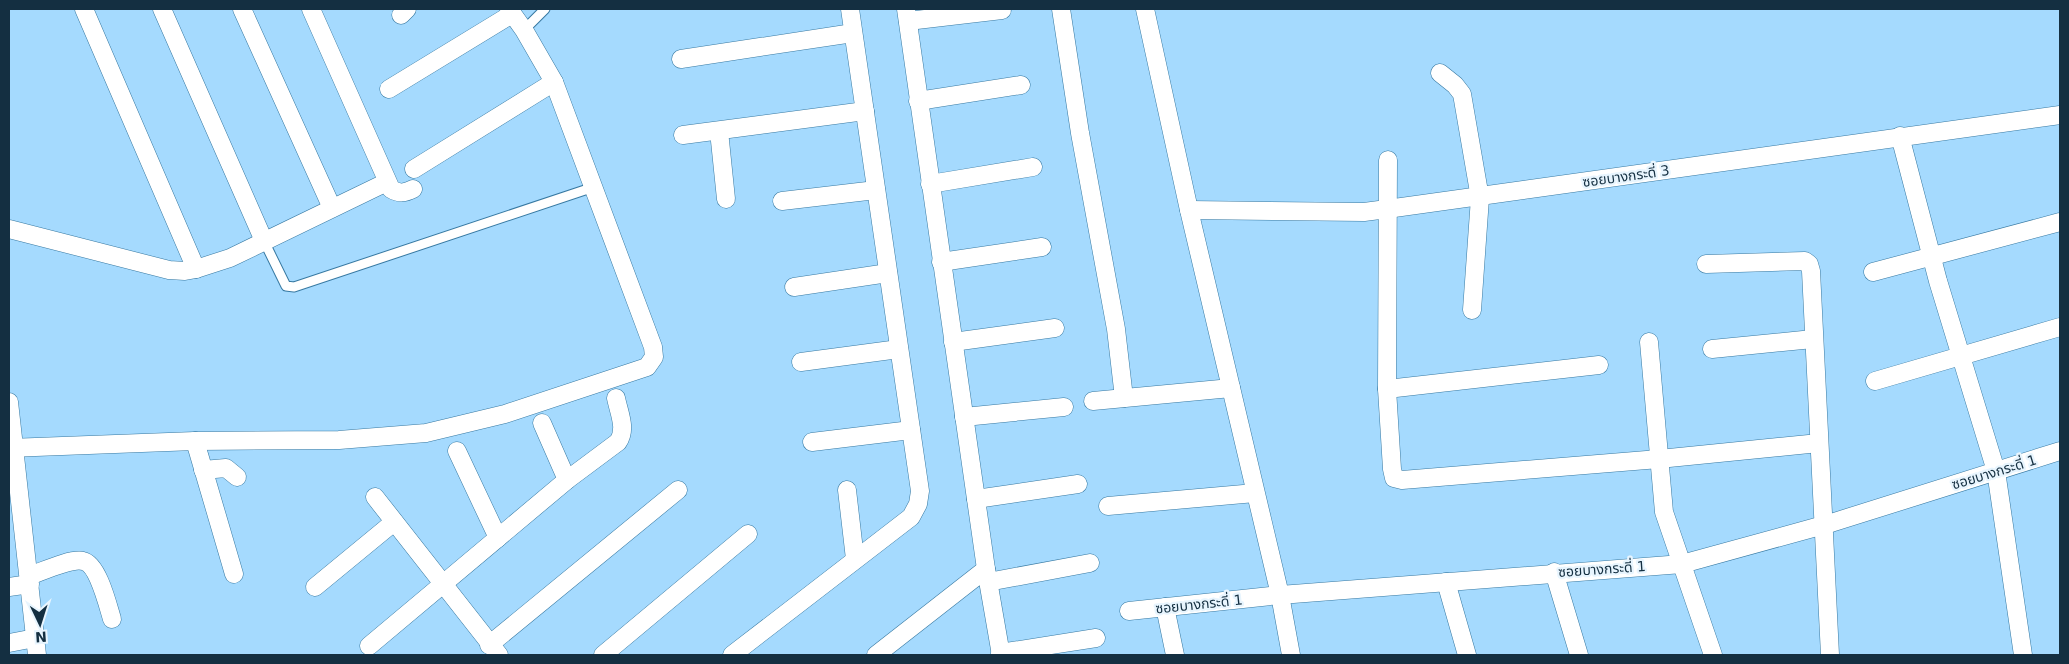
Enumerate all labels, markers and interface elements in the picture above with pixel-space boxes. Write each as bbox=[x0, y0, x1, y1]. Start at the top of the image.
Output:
street label: ซอยบางกระดี่ 3 bbox=[1581, 160, 1671, 190]
street label: ซอยบางกระดี่ 1 bbox=[1949, 450, 2038, 492]
street label: ซอยบางกระดี่ 1 bbox=[1558, 556, 1646, 580]
street label: ซอยบางกระดี่ 1 bbox=[1154, 589, 1243, 617]
north arrow bbox=[15, 599, 65, 649]
text: N bbox=[35, 629, 47, 645]

